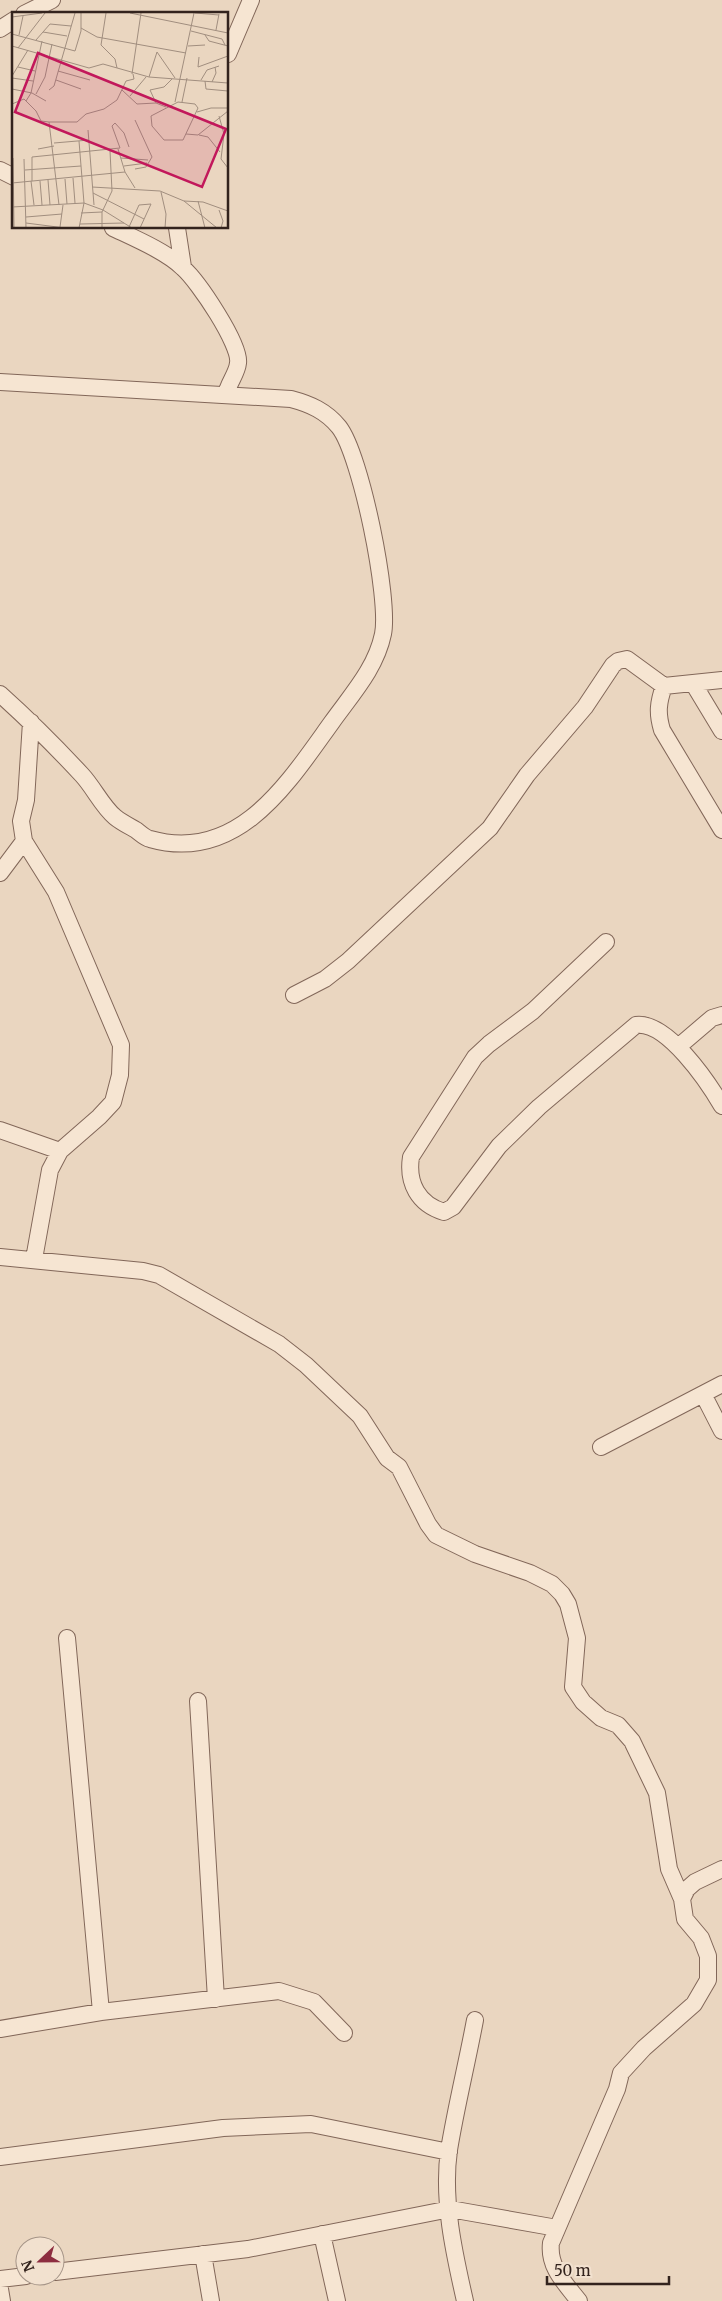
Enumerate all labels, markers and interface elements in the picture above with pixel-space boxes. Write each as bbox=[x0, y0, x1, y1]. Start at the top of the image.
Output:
inset map bbox=[12, 12, 229, 229]
north arrow bbox=[15, 2236, 65, 2286]
scale bar bbox=[547, 2254, 670, 2286]
text: N bbox=[18, 2257, 38, 2274]
text: 50 m bbox=[554, 2261, 591, 2280]

